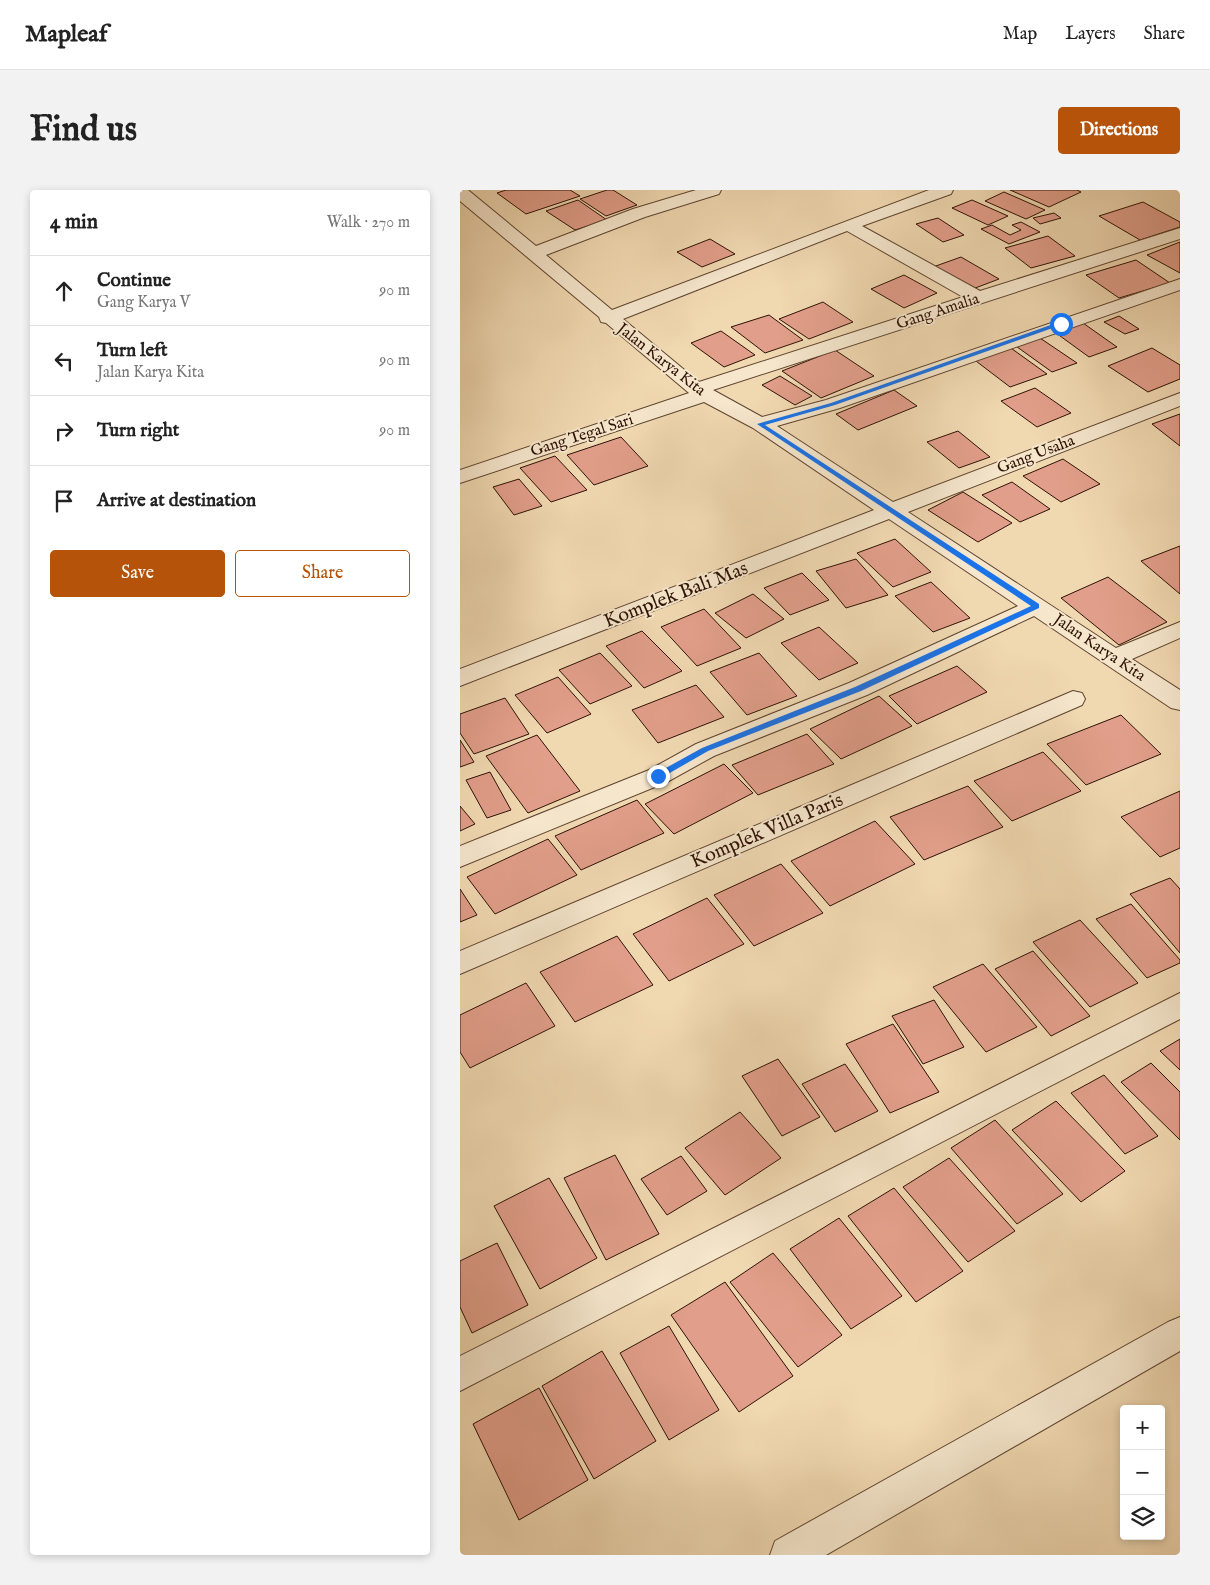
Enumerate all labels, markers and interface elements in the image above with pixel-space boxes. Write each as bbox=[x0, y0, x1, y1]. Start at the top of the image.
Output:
text: Mapleaf bbox=[25, 19, 107, 50]
text: Map bbox=[1003, 23, 1037, 46]
text: Layers bbox=[1065, 23, 1116, 46]
text: Share bbox=[1144, 23, 1185, 46]
button: Directions bbox=[1058, 107, 1180, 154]
text: Find us bbox=[30, 108, 137, 153]
text: 4 min bbox=[50, 209, 98, 236]
text: Walk · 270 m bbox=[327, 213, 410, 233]
text: Continue bbox=[97, 269, 171, 293]
icon: ahead bbox=[50, 277, 78, 305]
text: 90 m bbox=[379, 281, 410, 301]
street label: Gang Amalia bbox=[894, 289, 982, 335]
text: Gang Karya V bbox=[97, 293, 190, 313]
route start bbox=[1050, 313, 1073, 336]
street label: Jalan Karya Kita bbox=[611, 318, 709, 401]
text: Turn left bbox=[97, 339, 168, 363]
icon: left bbox=[50, 347, 78, 375]
text: 90 m bbox=[379, 351, 410, 371]
text: Jalan Karya Kita bbox=[97, 363, 204, 383]
street label: Gang Tegal Sari bbox=[528, 410, 636, 462]
icon: right bbox=[50, 417, 78, 445]
text: Turn right bbox=[97, 419, 179, 443]
text: 90 m bbox=[379, 421, 410, 441]
street label: Gang Usaha bbox=[994, 431, 1078, 479]
icon: arrive bbox=[50, 487, 78, 515]
text: Arrive at destination bbox=[97, 489, 256, 513]
button: Save bbox=[50, 550, 225, 597]
button: Share bbox=[235, 550, 410, 597]
street label: Komplek Bali Mas bbox=[600, 556, 752, 634]
street label: Jalan Karya Kita bbox=[1047, 609, 1149, 686]
route end bbox=[647, 765, 670, 788]
street label: Komplek Villa Paris bbox=[687, 788, 847, 874]
map controls bbox=[1120, 1405, 1165, 1540]
button: + bbox=[1120, 1405, 1165, 1450]
button: − bbox=[1120, 1450, 1165, 1495]
button: layers bbox=[1120, 1495, 1165, 1540]

